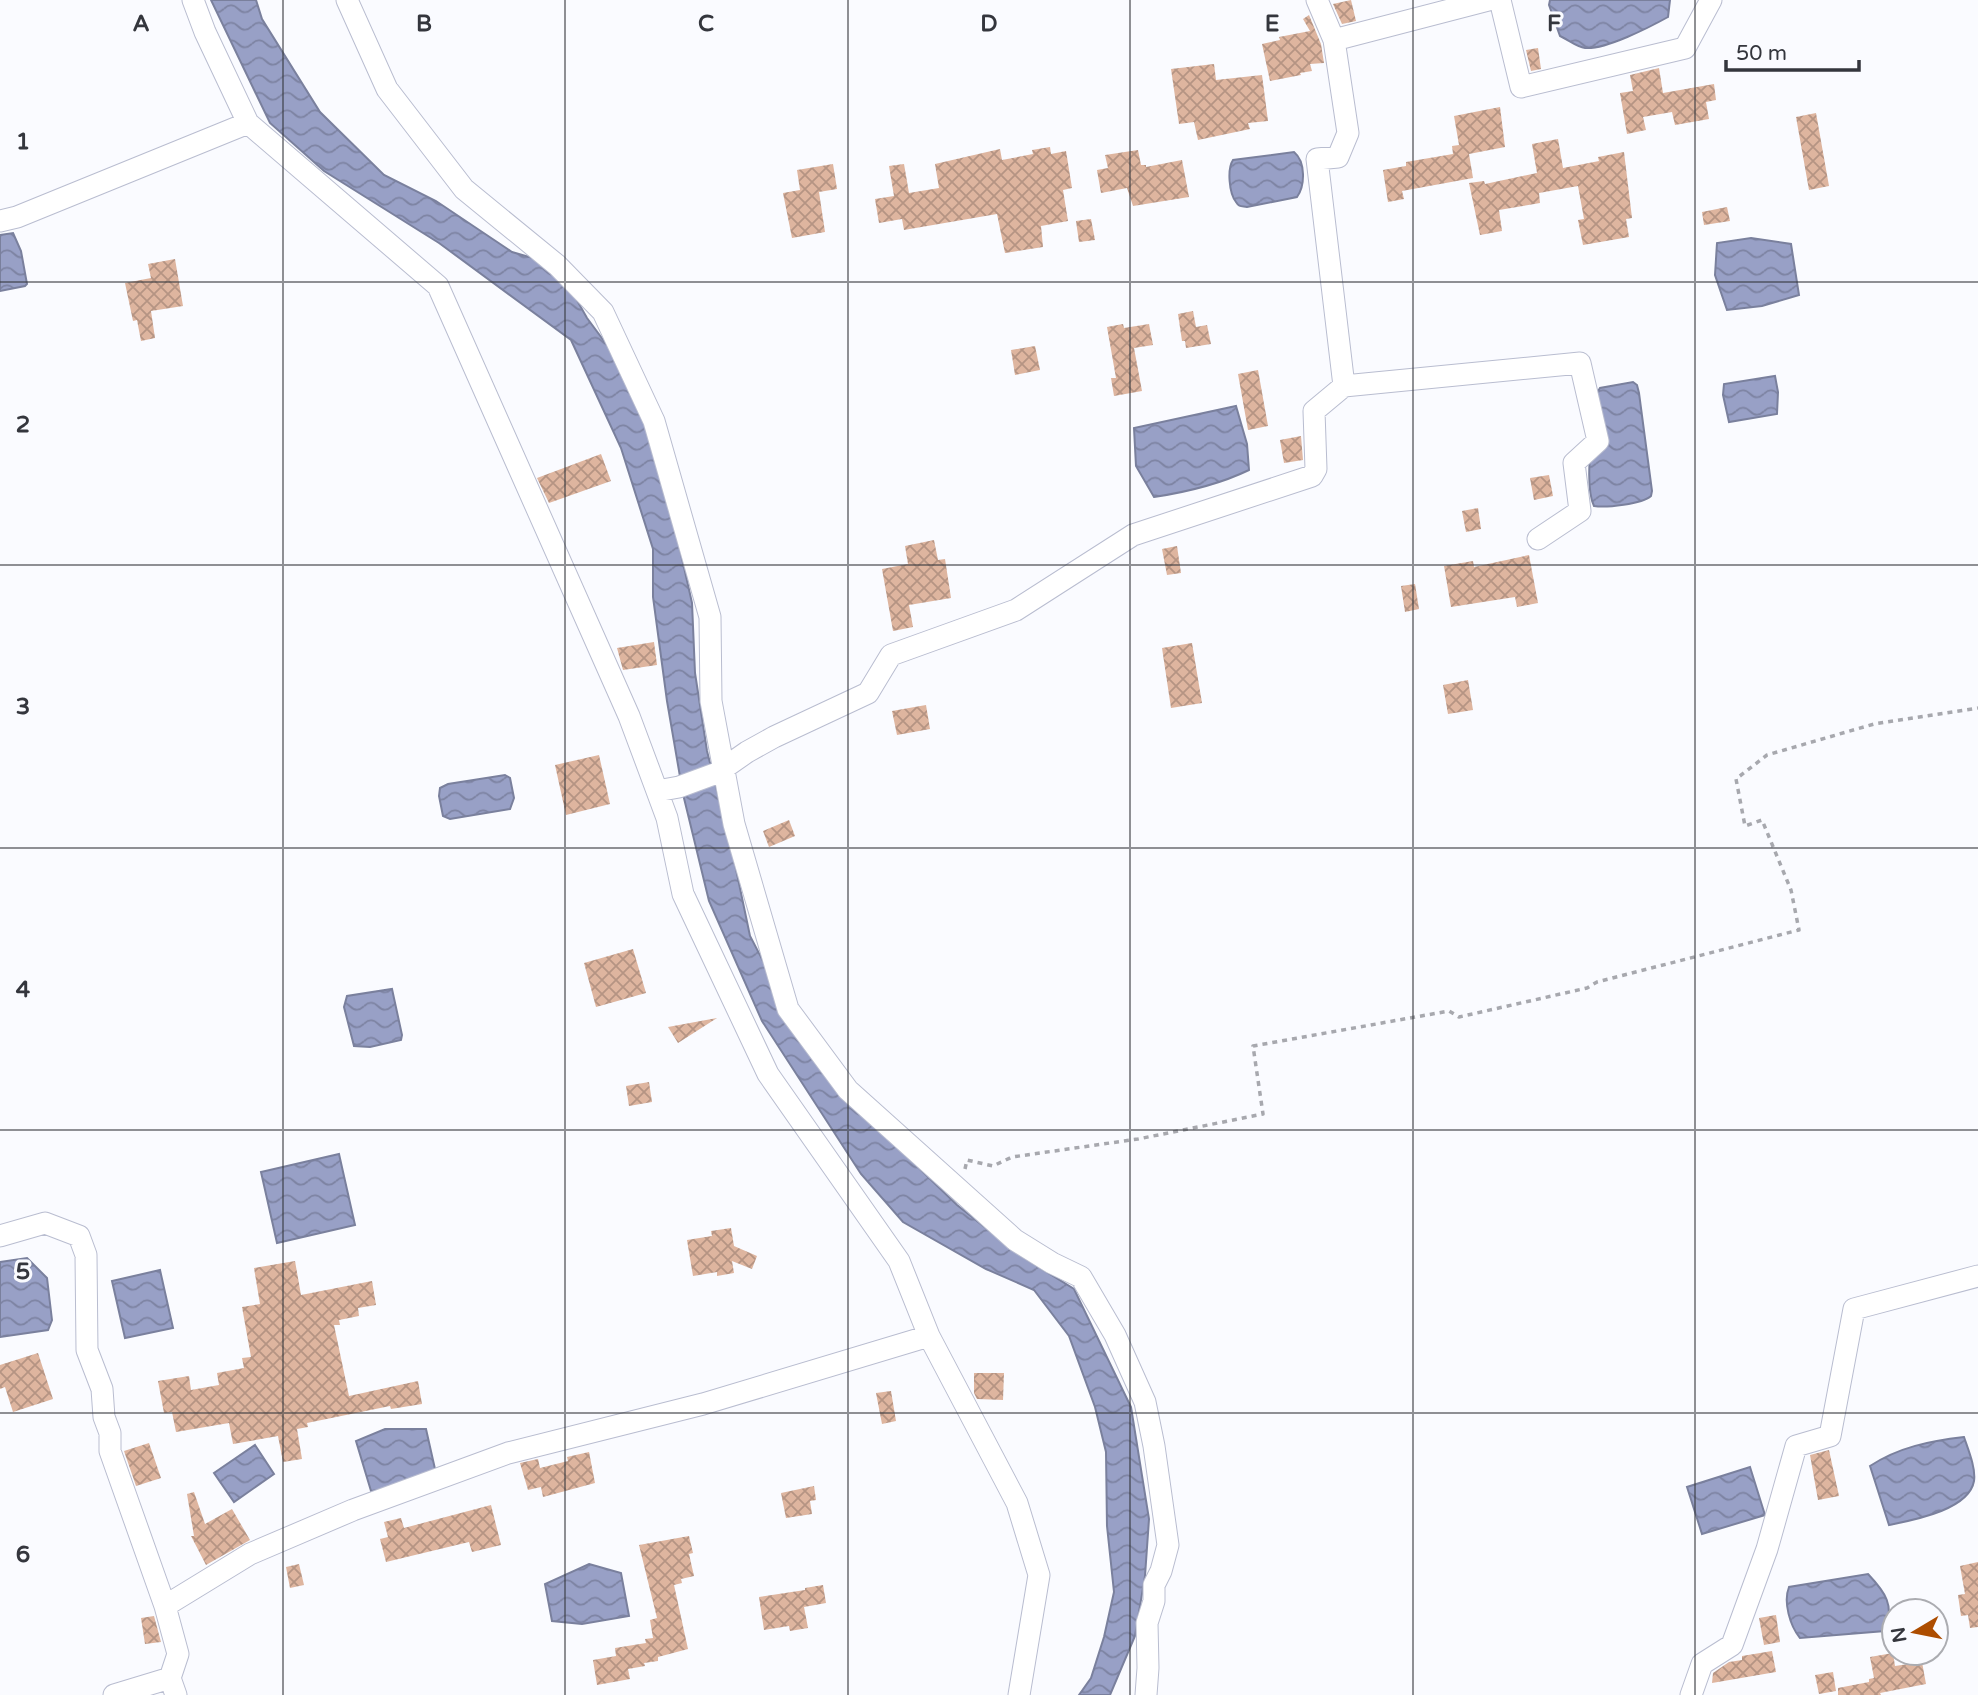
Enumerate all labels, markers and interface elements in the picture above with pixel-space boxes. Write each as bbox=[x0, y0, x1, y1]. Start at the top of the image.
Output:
text: A bbox=[132, 10, 150, 38]
text: B bbox=[416, 10, 432, 38]
text: C bbox=[698, 10, 714, 38]
text: D bbox=[980, 10, 998, 38]
text: E bbox=[1265, 10, 1279, 38]
text: F bbox=[1547, 10, 1561, 38]
scale bar bbox=[1726, 28, 1859, 72]
text: 50 m bbox=[1736, 41, 1787, 66]
text: 1 bbox=[16, 128, 30, 156]
text: 2 bbox=[16, 411, 30, 439]
text: 3 bbox=[16, 693, 30, 721]
text: 4 bbox=[16, 976, 31, 1004]
text: 5 bbox=[16, 1258, 30, 1286]
text: 6 bbox=[16, 1541, 30, 1569]
north arrow bbox=[1880, 1597, 1950, 1667]
text: N bbox=[1887, 1625, 1911, 1644]

